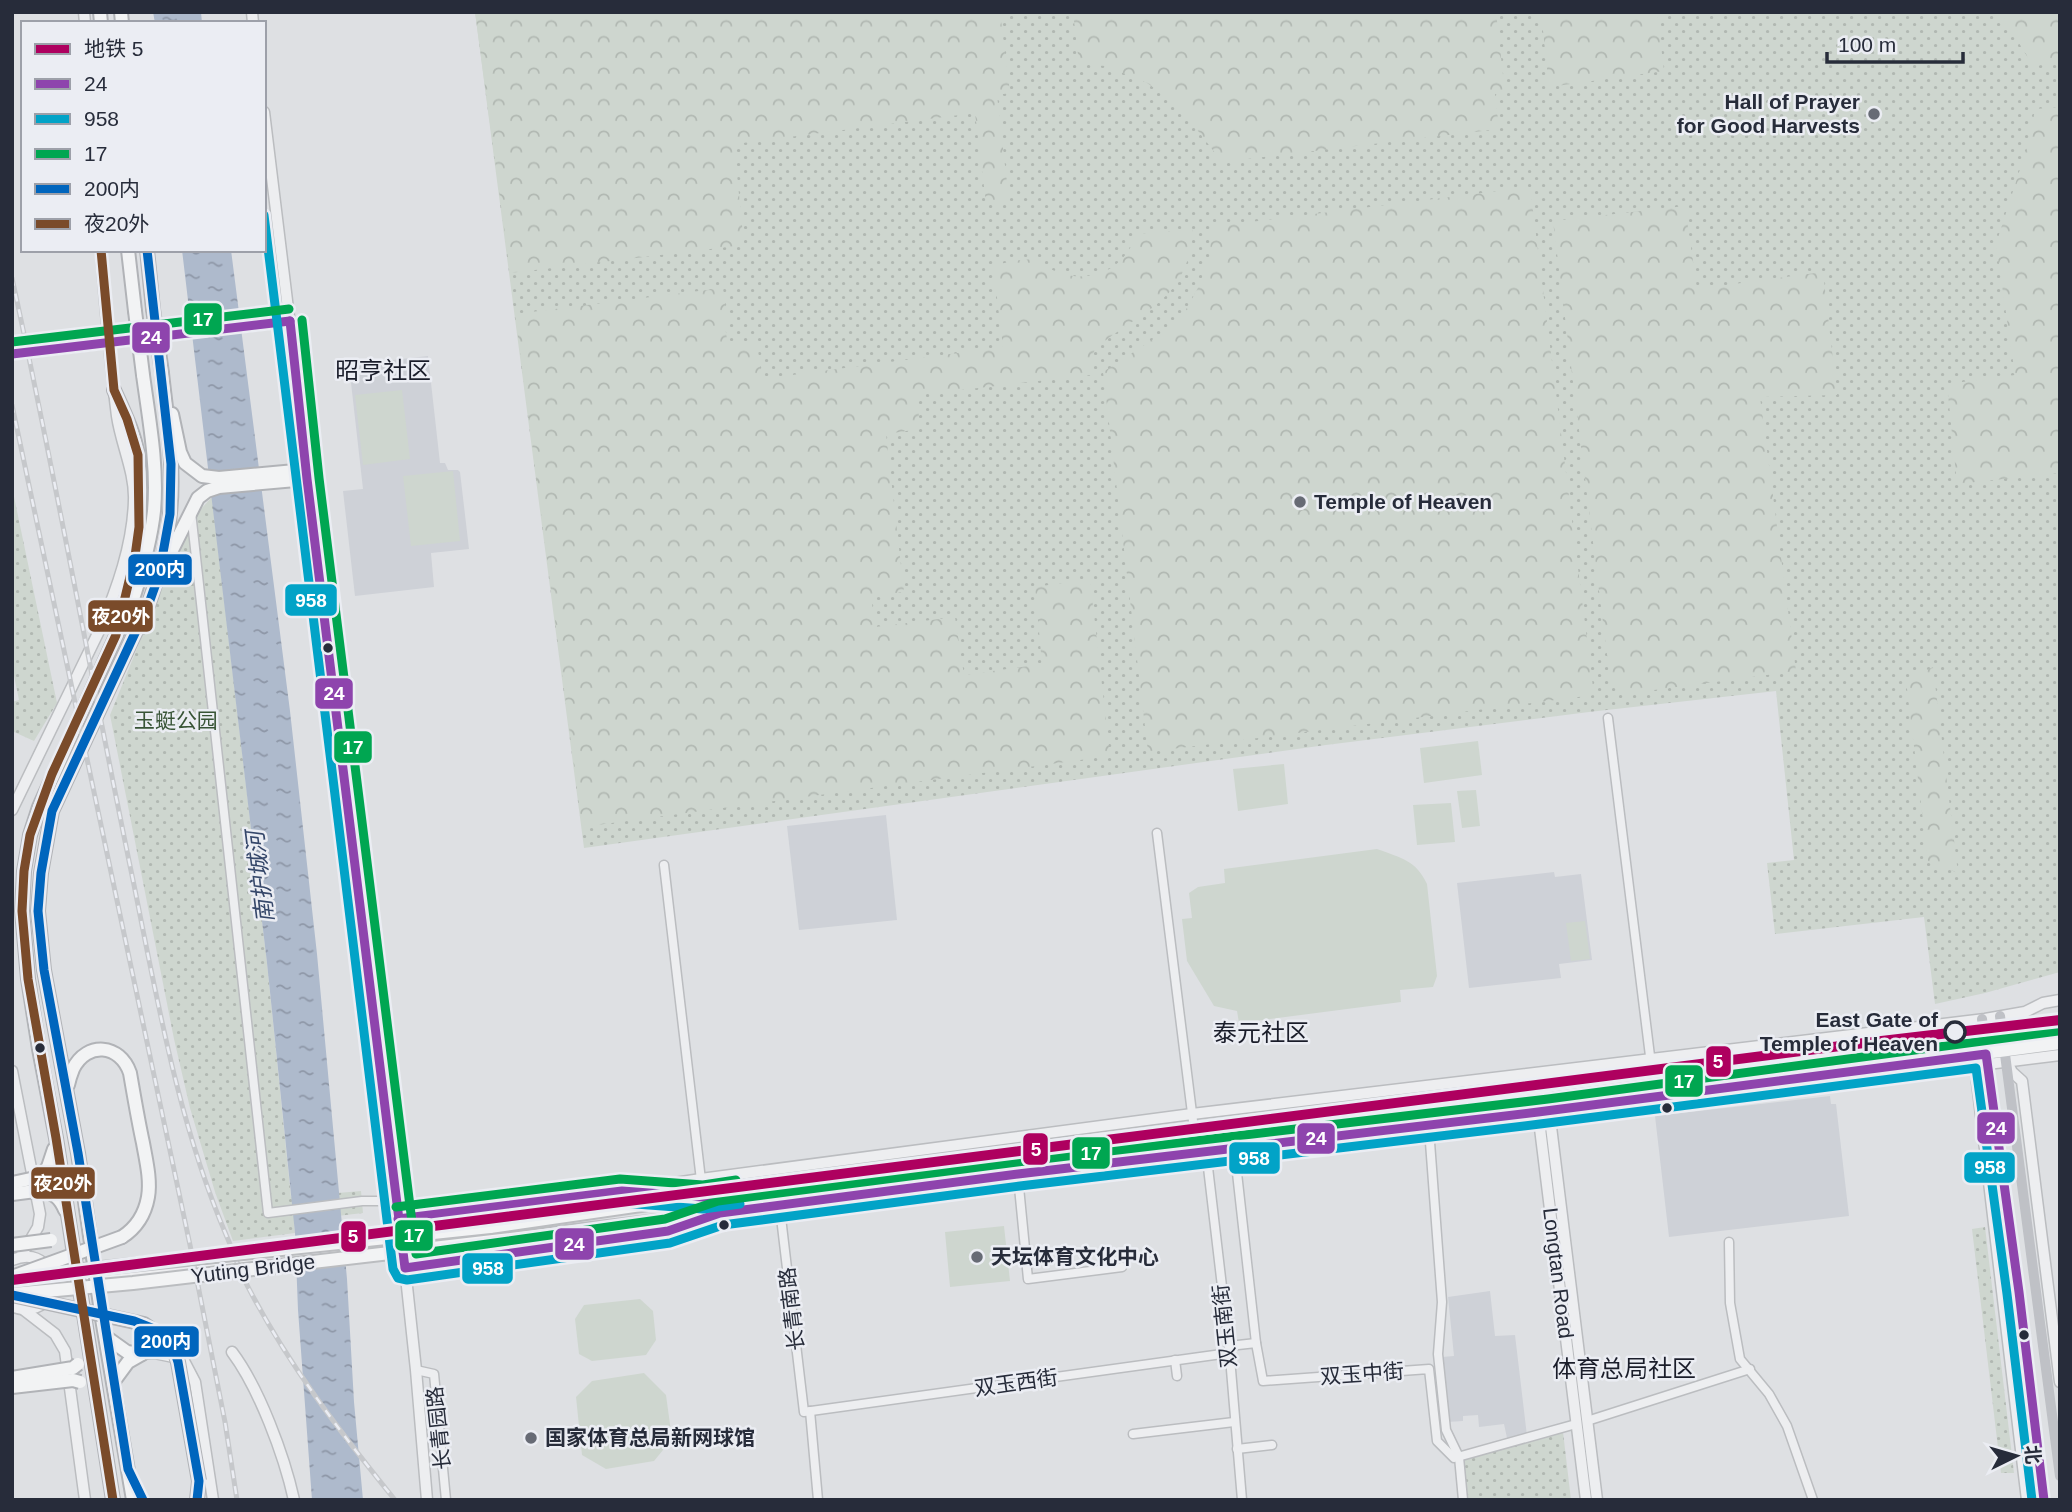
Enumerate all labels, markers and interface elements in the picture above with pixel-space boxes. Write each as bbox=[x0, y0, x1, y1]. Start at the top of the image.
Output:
legend bbox=[21, 21, 266, 252]
scale bar bbox=[1827, 21, 1964, 65]
text: 100 m bbox=[1838, 33, 1896, 56]
text: 地铁 5 bbox=[84, 37, 144, 60]
text: 24 bbox=[84, 72, 108, 95]
place label: Hall of Prayer for Good Harvests bbox=[1677, 90, 1860, 137]
marker: Hall of Prayer for Good Harvests bbox=[1866, 106, 1882, 122]
text: 958 bbox=[84, 107, 119, 130]
text: 17 bbox=[84, 142, 107, 165]
text: 200内 bbox=[84, 177, 140, 200]
text: 夜20外 bbox=[84, 212, 149, 235]
line badge: 17 bbox=[183, 302, 223, 336]
text: 17 bbox=[192, 309, 214, 330]
line badge: 24 bbox=[131, 321, 171, 354]
text: 24 bbox=[140, 327, 162, 348]
district label: 昭亨社区 bbox=[335, 357, 431, 384]
place label: Temple of Heaven bbox=[1314, 490, 1492, 513]
marker: Temple of Heaven bbox=[1292, 494, 1308, 510]
line badge: 200内 bbox=[127, 553, 193, 586]
text: 200内 bbox=[135, 559, 185, 580]
line badge: 958 bbox=[284, 583, 338, 617]
text: 958 bbox=[295, 590, 327, 611]
line badge: 夜20外 bbox=[87, 599, 154, 633]
text: 夜20外 bbox=[91, 606, 151, 627]
unlabelled marker bbox=[321, 641, 335, 655]
line badge: 24 bbox=[314, 677, 354, 710]
text: 24 bbox=[323, 683, 345, 704]
park label: 玉蜓公园 bbox=[134, 709, 218, 732]
line badge: 17 bbox=[333, 730, 373, 764]
text: 17 bbox=[342, 737, 364, 758]
water label: 南护城河 bbox=[241, 826, 279, 924]
place label: East Gate of Temple of Heaven bbox=[1760, 1008, 1939, 1055]
district label: 泰元社区 bbox=[1213, 1019, 1309, 1046]
marker: East Gate of Temple of Heaven bbox=[1944, 1021, 1966, 1043]
unlabelled marker bbox=[33, 1041, 47, 1055]
line badge: 5 bbox=[1705, 1045, 1732, 1078]
text: 5 bbox=[1713, 1051, 1724, 1072]
line badge: 17 bbox=[1664, 1064, 1704, 1098]
text: 17 bbox=[1673, 1071, 1695, 1092]
unlabelled marker bbox=[1660, 1101, 1674, 1115]
line badge: 24 bbox=[1976, 1111, 2016, 1145]
text: 24 bbox=[1985, 1118, 2007, 1139]
line badge: 24 bbox=[1296, 1122, 1336, 1155]
text: 24 bbox=[1305, 1128, 1327, 1149]
line badge: 5 bbox=[1022, 1132, 1049, 1166]
line badge: 17 bbox=[1071, 1136, 1111, 1170]
text: 5 bbox=[1031, 1139, 1042, 1160]
line badge: 958 bbox=[1228, 1141, 1281, 1175]
text: 17 bbox=[1080, 1143, 1102, 1164]
text: 958 bbox=[1238, 1148, 1270, 1169]
line badge: 958 bbox=[1963, 1151, 2016, 1184]
text: 958 bbox=[1974, 1157, 2006, 1178]
line badge: 夜20外 bbox=[30, 1166, 96, 1200]
text: 夜20外 bbox=[33, 1173, 93, 1194]
street label: Longtan Road bbox=[1539, 1206, 1578, 1340]
unlabelled marker bbox=[717, 1218, 731, 1232]
line badge: 17 bbox=[394, 1219, 434, 1252]
line badge: 5 bbox=[340, 1220, 367, 1253]
text: 17 bbox=[403, 1225, 425, 1246]
text: 5 bbox=[348, 1226, 359, 1247]
line badge: 24 bbox=[554, 1227, 595, 1261]
text: 24 bbox=[563, 1234, 585, 1255]
place label: 天坛体育文化中心 bbox=[991, 1245, 1159, 1268]
street label: Yuting Bridge bbox=[190, 1249, 316, 1288]
marker: 天坛体育文化中心 bbox=[969, 1249, 985, 1265]
line badge: 958 bbox=[461, 1252, 514, 1285]
text: 958 bbox=[472, 1258, 504, 1279]
street label: 长青南路 bbox=[775, 1266, 808, 1352]
street label: 双玉南街 bbox=[1209, 1283, 1240, 1369]
line badge: 200内 bbox=[133, 1325, 200, 1358]
unlabelled marker bbox=[2017, 1328, 2031, 1342]
text: 200内 bbox=[141, 1331, 191, 1352]
district label: 体育总局社区 bbox=[1552, 1355, 1696, 1382]
street label: 双玉中街 bbox=[1319, 1359, 1405, 1388]
street label: 双玉西街 bbox=[973, 1365, 1059, 1400]
street label: 长青园路 bbox=[423, 1385, 454, 1471]
north arrow bbox=[1981, 1421, 2051, 1491]
place label: 国家体育总局新网球馆 bbox=[545, 1426, 755, 1449]
marker: 国家体育总局新网球馆 bbox=[523, 1430, 539, 1446]
text: 北 bbox=[2021, 1444, 2044, 1465]

